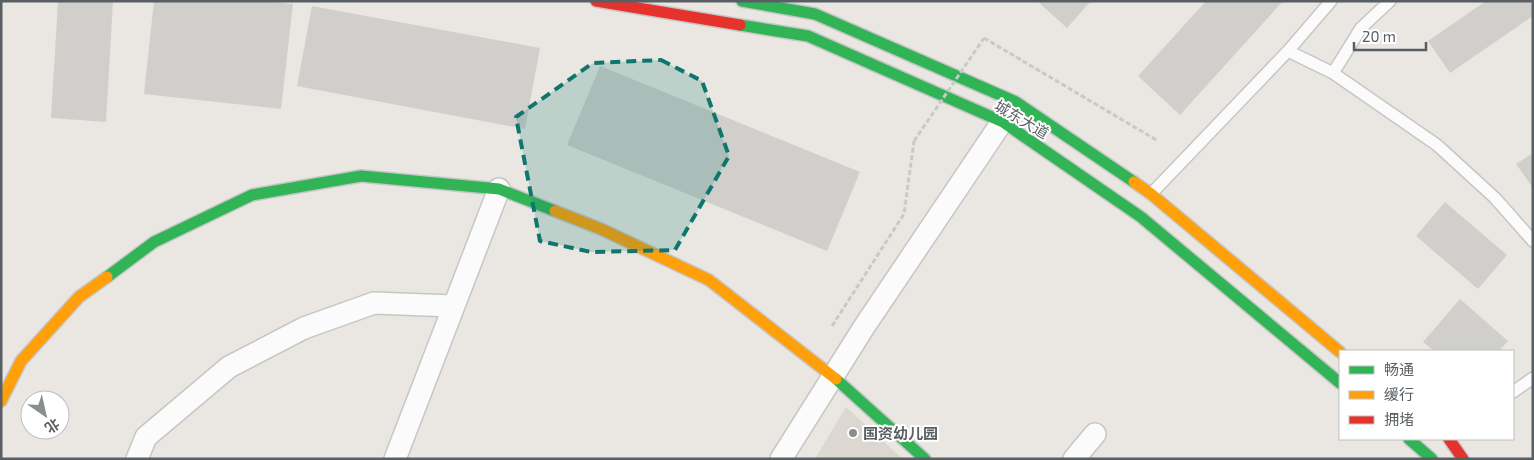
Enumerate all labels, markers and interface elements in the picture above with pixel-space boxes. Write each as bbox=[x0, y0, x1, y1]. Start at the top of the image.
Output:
scale bar bbox=[1354, 20, 1426, 52]
text: 20 m bbox=[1362, 27, 1396, 45]
street label: 城东大道 bbox=[992, 96, 1052, 142]
legend bbox=[1339, 350, 1514, 440]
text: 畅通 bbox=[1384, 360, 1414, 378]
text: 缓行 bbox=[1384, 385, 1414, 403]
north arrow bbox=[20, 390, 70, 440]
text: 拥堵 bbox=[1384, 410, 1414, 428]
text: 北 bbox=[42, 415, 63, 437]
place label: 国资幼儿园 bbox=[863, 424, 938, 442]
marker: 国资幼儿园 bbox=[847, 427, 859, 439]

